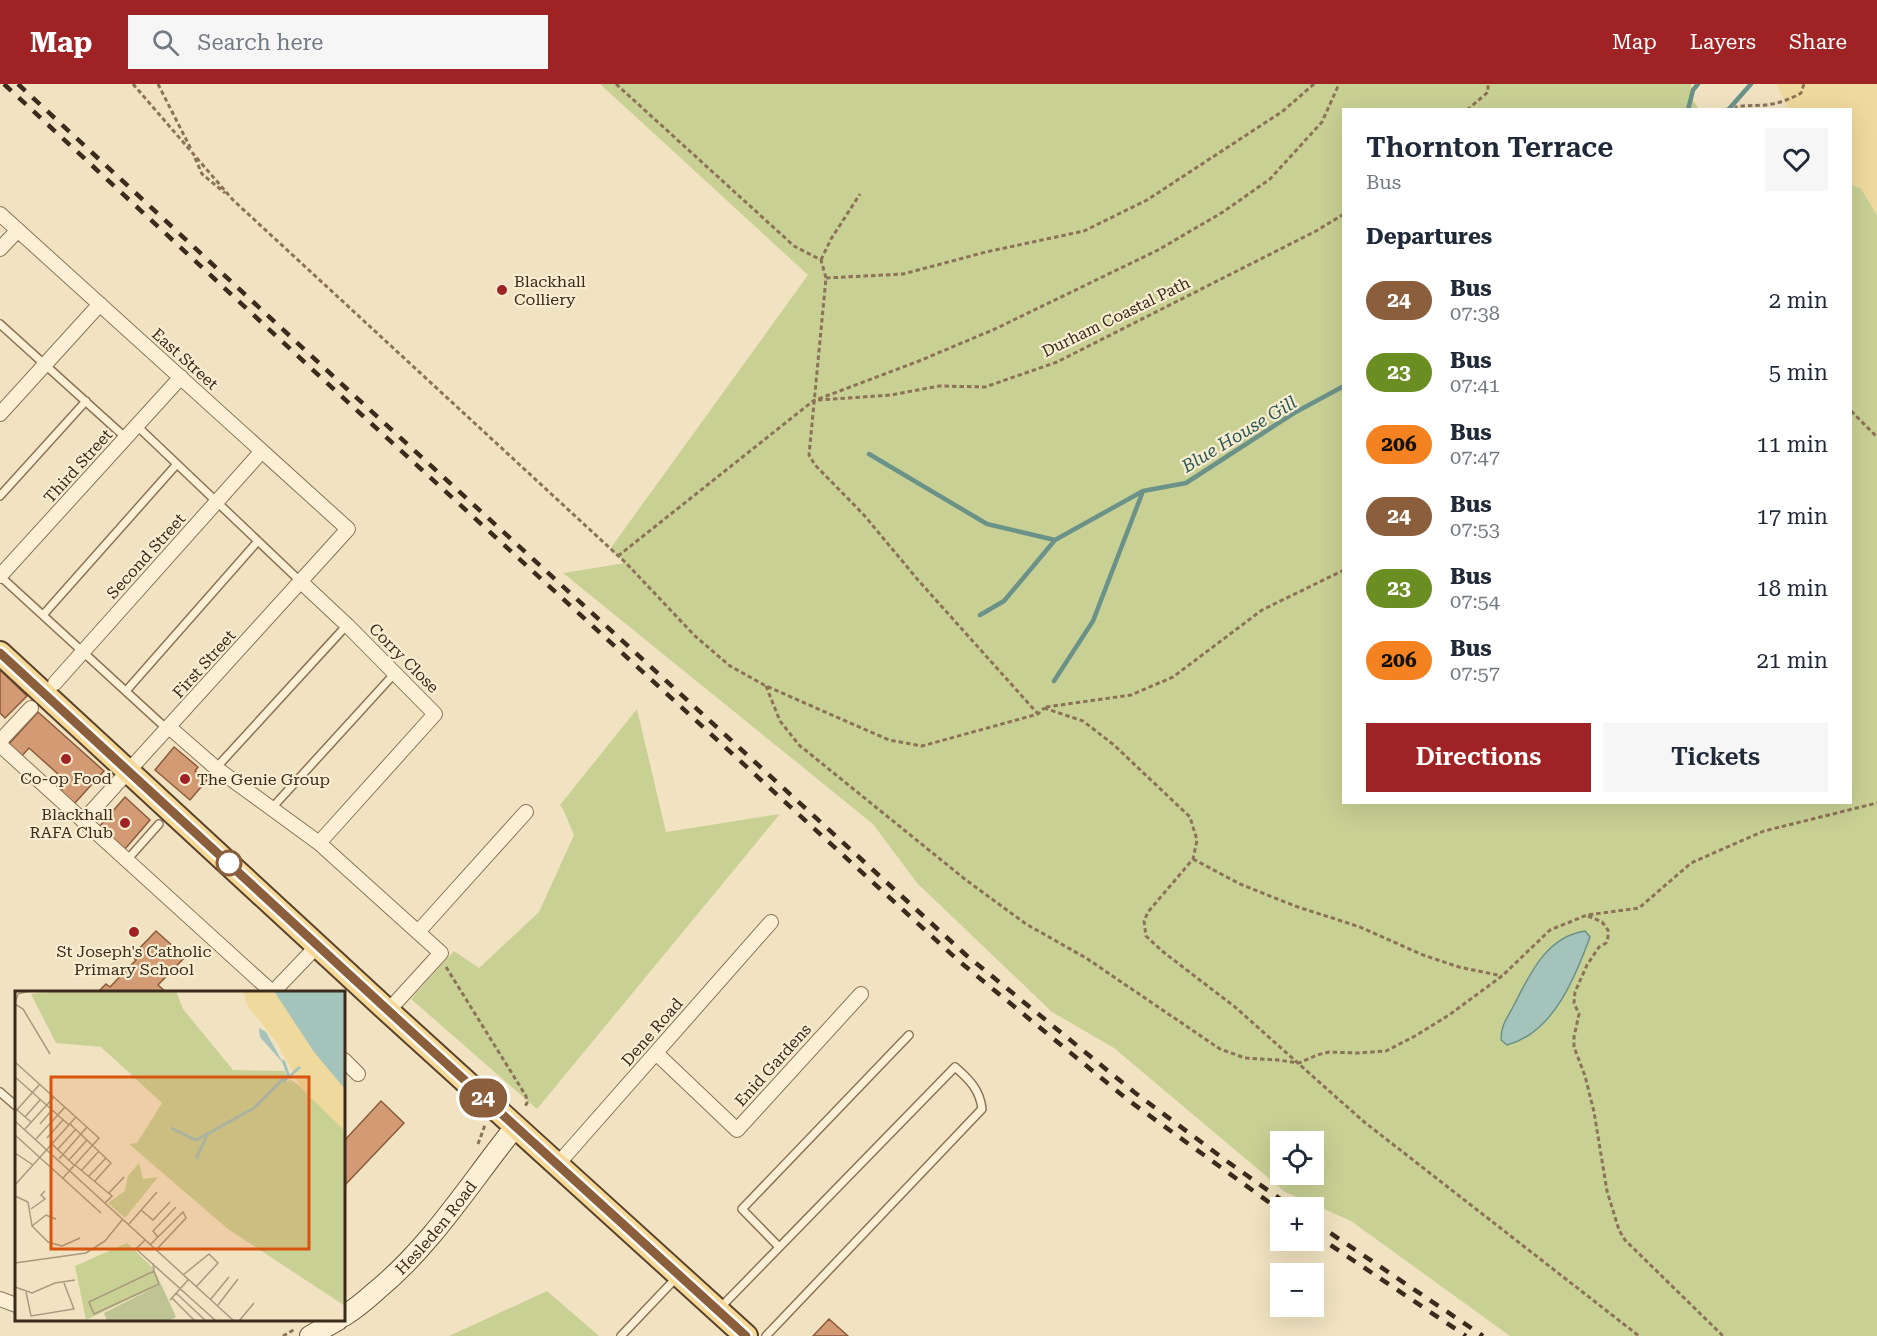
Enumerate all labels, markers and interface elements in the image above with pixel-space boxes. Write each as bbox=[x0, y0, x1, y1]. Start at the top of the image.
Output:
search box bbox=[128, 15, 548, 69]
text: Map bbox=[30, 26, 92, 59]
icon: search bbox=[149, 26, 182, 59]
text: Search here bbox=[197, 30, 323, 55]
text: Map bbox=[1612, 30, 1657, 54]
text: Layers bbox=[1690, 30, 1756, 54]
text: Share bbox=[1789, 30, 1847, 54]
button: heart bbox=[1765, 128, 1828, 191]
text: Thornton Terrace bbox=[1366, 131, 1613, 164]
text: Bus bbox=[1366, 170, 1401, 194]
text: Departures bbox=[1366, 224, 1492, 249]
place label: Blackhall Colliery bbox=[514, 272, 586, 309]
street label: Durham Coastal Path bbox=[1039, 273, 1193, 361]
text: Bus bbox=[1450, 276, 1492, 301]
marker: Blackhall Colliery bbox=[495, 283, 509, 297]
text: 24 bbox=[1387, 288, 1411, 312]
text: 2 min bbox=[1769, 288, 1828, 313]
text: 07:38 bbox=[1450, 301, 1500, 325]
street label: East Street bbox=[148, 324, 222, 394]
text: Bus bbox=[1450, 348, 1492, 373]
text: 23 bbox=[1387, 360, 1411, 384]
text: 5 min bbox=[1769, 360, 1828, 385]
text: 07:41 bbox=[1450, 373, 1500, 397]
water label: Blue House Gill bbox=[1177, 391, 1300, 477]
text: Bus bbox=[1450, 420, 1492, 445]
street label: Third Street bbox=[40, 425, 116, 507]
text: 206 bbox=[1381, 432, 1417, 456]
text: 11 min bbox=[1757, 432, 1828, 457]
text: 07:47 bbox=[1450, 445, 1500, 469]
text: Bus bbox=[1450, 492, 1492, 517]
text: 24 bbox=[1387, 504, 1411, 528]
text: 17 min bbox=[1757, 504, 1828, 529]
street label: Second Street bbox=[103, 509, 189, 603]
text: 07:53 bbox=[1450, 517, 1500, 541]
text: Bus bbox=[1450, 564, 1492, 589]
text: 23 bbox=[1387, 576, 1411, 600]
text: 18 min bbox=[1757, 576, 1828, 601]
text: 07:54 bbox=[1450, 589, 1500, 613]
street label: Corry Close bbox=[365, 619, 443, 697]
street label: First Street bbox=[169, 626, 239, 702]
text: Bus bbox=[1450, 636, 1492, 661]
text: 206 bbox=[1381, 648, 1417, 672]
text: 21 min bbox=[1757, 648, 1828, 673]
text: 07:57 bbox=[1450, 661, 1500, 685]
button: Directions bbox=[1366, 723, 1591, 792]
button: Tickets bbox=[1603, 723, 1828, 792]
marker: Co-op Food bbox=[59, 752, 73, 766]
place label: Co-op Food bbox=[20, 769, 112, 788]
place label: The Genie Group bbox=[197, 770, 330, 789]
marker: The Genie Group bbox=[178, 772, 192, 786]
place label: Blackhall RAFA Club bbox=[30, 805, 113, 842]
marker: Blackhall RAFA Club bbox=[118, 816, 132, 830]
unlabelled marker bbox=[216, 850, 242, 876]
marker: St Joseph's Catholic Primary School bbox=[127, 925, 141, 939]
place label: St Joseph's Catholic Primary School bbox=[57, 942, 211, 979]
inset map bbox=[15, 991, 345, 1321]
street label: Dene Road bbox=[617, 994, 687, 1070]
street label: Enid Gardens bbox=[731, 1019, 815, 1110]
line badge: 24 bbox=[456, 1078, 510, 1118]
text: 24 bbox=[471, 1086, 495, 1110]
map controls bbox=[1270, 1131, 1324, 1317]
button: locate bbox=[1270, 1131, 1324, 1185]
street label: Hesleden Road bbox=[391, 1177, 480, 1278]
button: + bbox=[1270, 1197, 1324, 1251]
button: − bbox=[1270, 1263, 1324, 1317]

